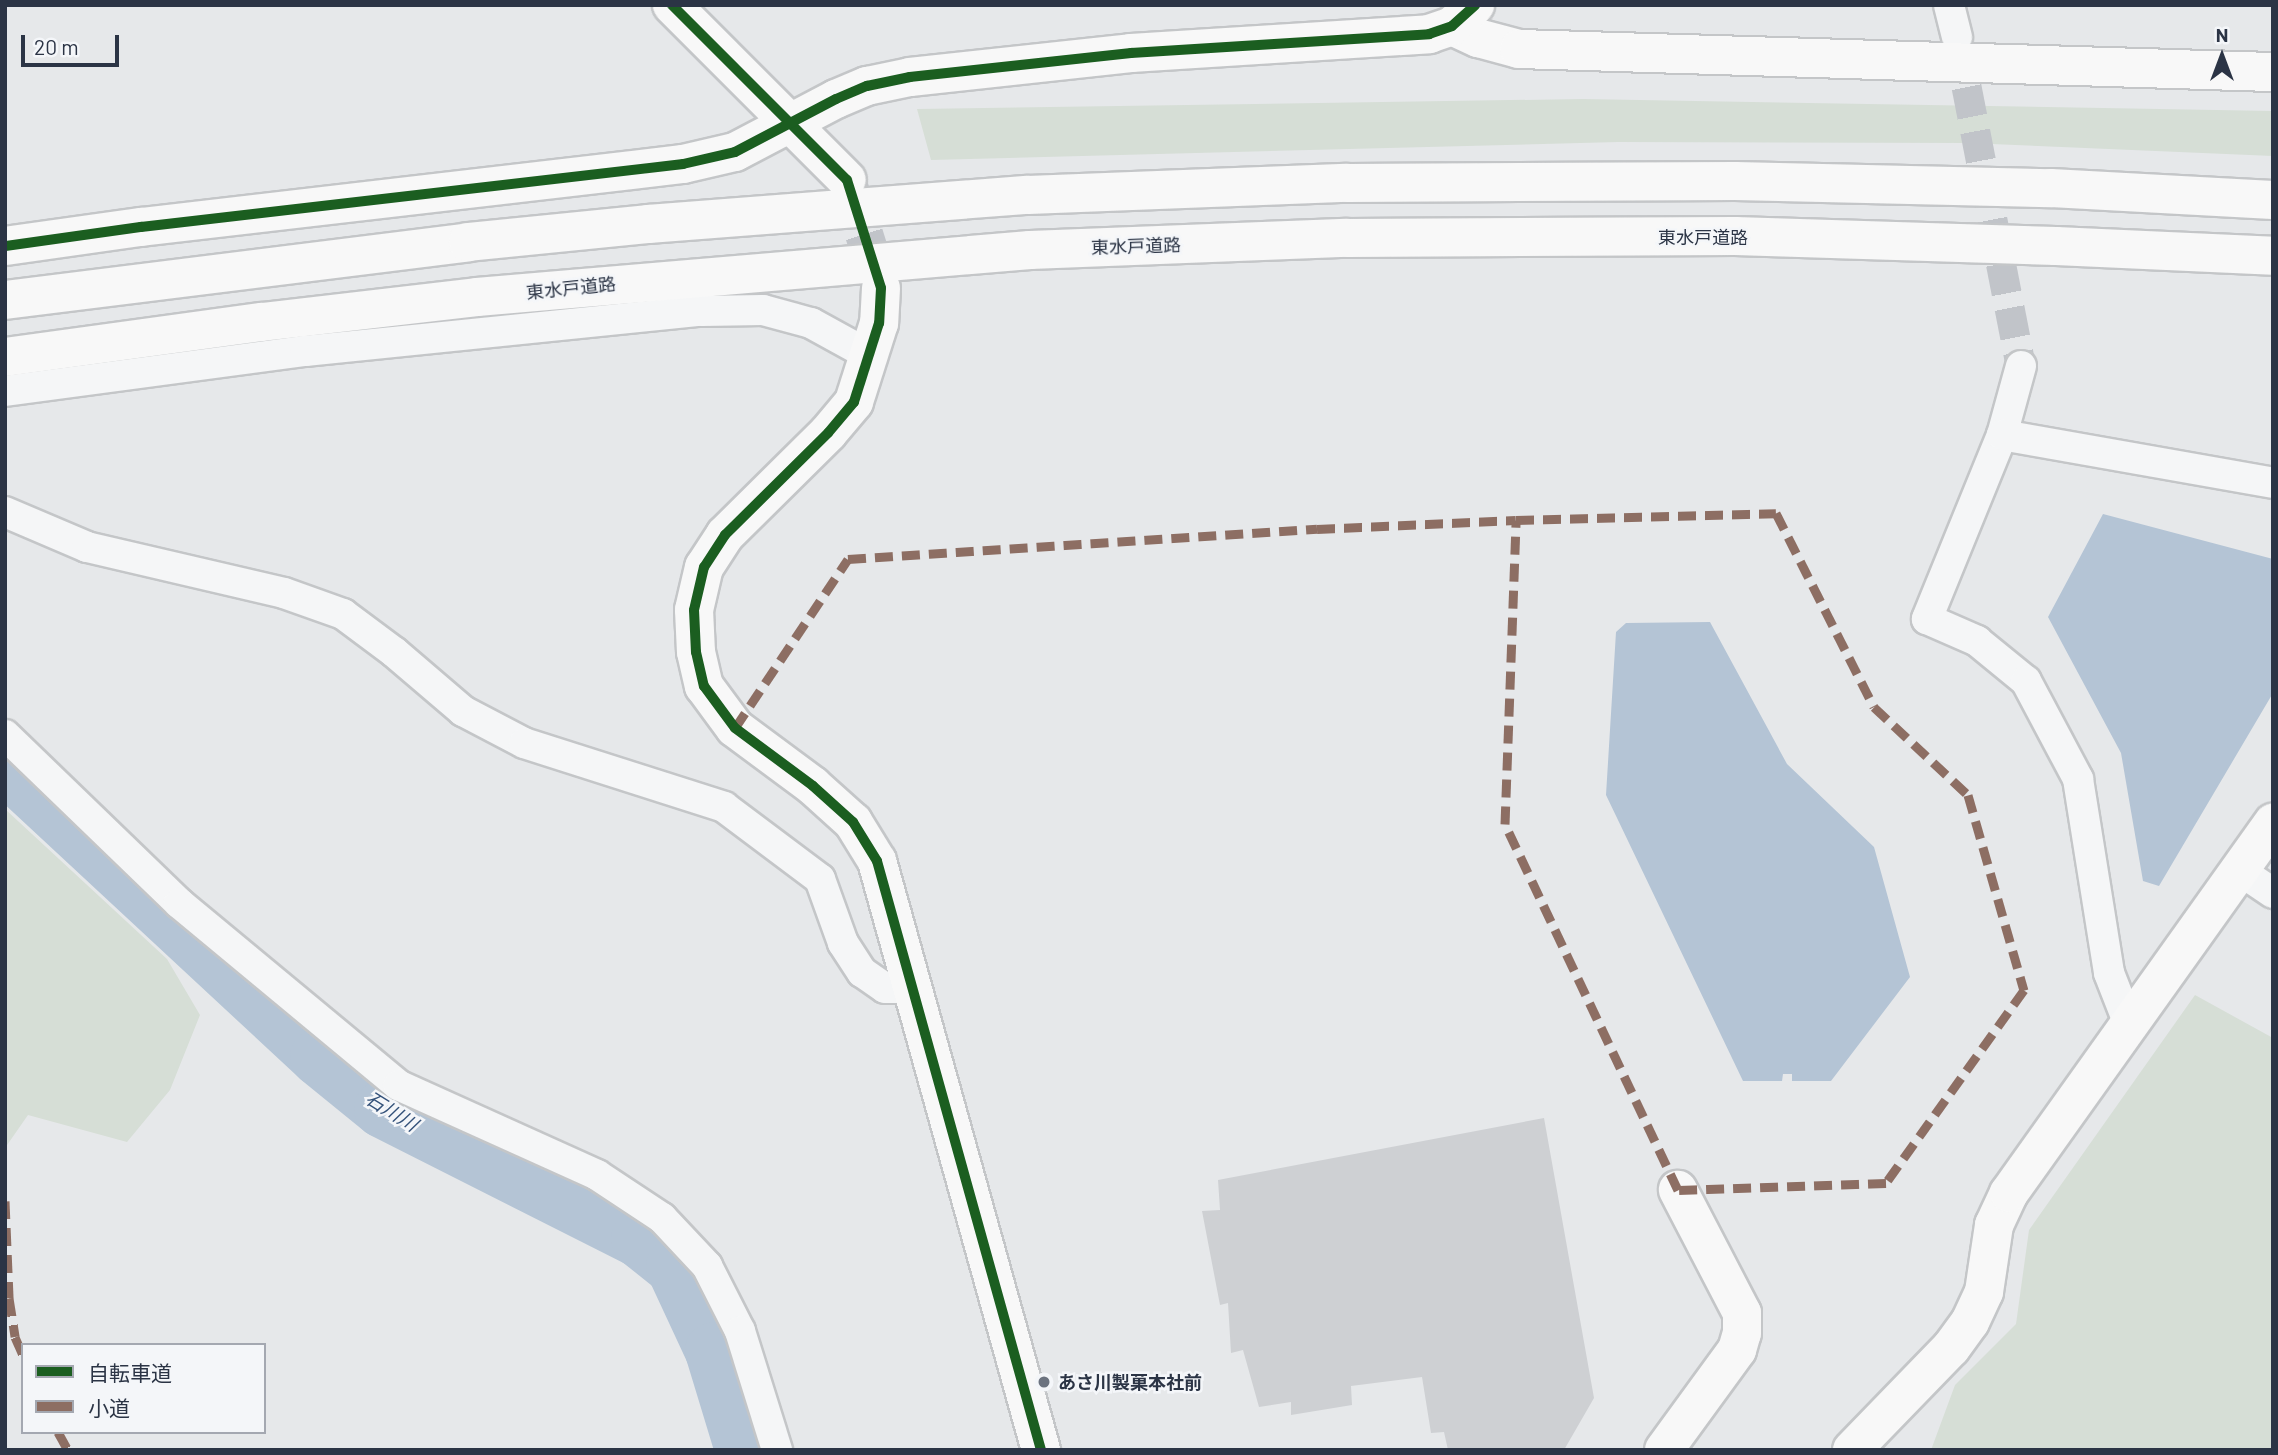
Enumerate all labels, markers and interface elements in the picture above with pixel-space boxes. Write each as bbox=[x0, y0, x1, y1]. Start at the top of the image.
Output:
scale bar bbox=[24, 21, 122, 65]
north arrow bbox=[2187, 21, 2257, 91]
text: N bbox=[2216, 23, 2228, 46]
text: 20 m bbox=[34, 34, 79, 59]
street label: 東水戸道路 bbox=[1658, 226, 1748, 248]
street label: 東水戸道路 bbox=[1091, 234, 1181, 258]
street label: 東水戸道路 bbox=[525, 273, 617, 303]
water label: 石川川 bbox=[362, 1086, 422, 1136]
legend bbox=[21, 1343, 266, 1434]
text: 自転車道 bbox=[88, 1360, 172, 1385]
place label: あさ川製菓本社前 bbox=[1058, 1371, 1202, 1393]
marker: あさ川製菓本社前 bbox=[1036, 1374, 1052, 1390]
text: 小道 bbox=[88, 1395, 130, 1420]

